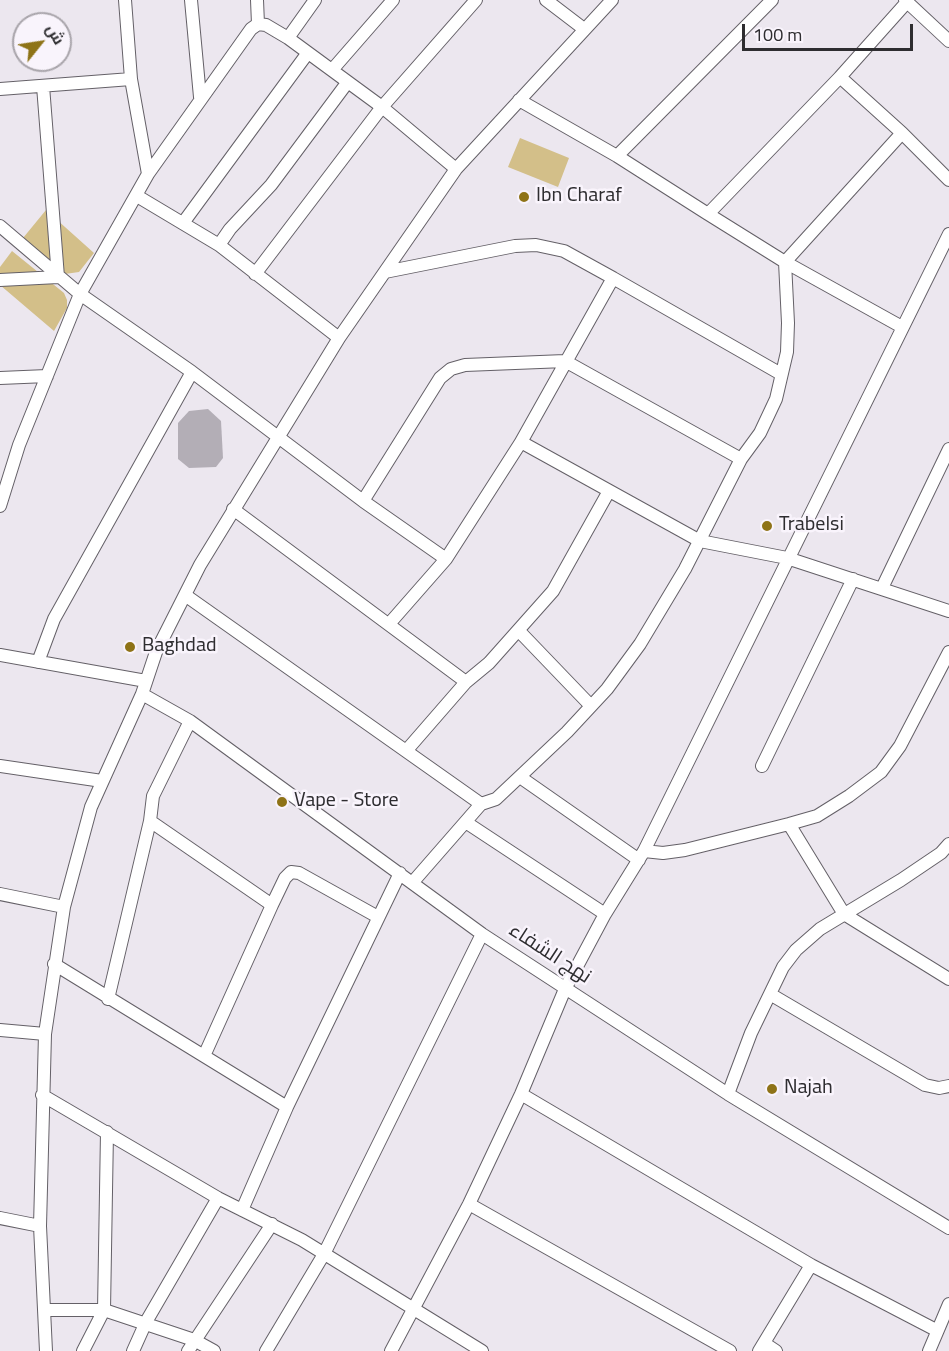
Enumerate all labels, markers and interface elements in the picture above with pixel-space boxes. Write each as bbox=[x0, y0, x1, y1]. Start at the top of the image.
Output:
north arrow bbox=[12, 12, 72, 72]
scale bar bbox=[745, 12, 916, 50]
text: ش bbox=[38, 18, 74, 50]
text: 100 m bbox=[753, 18, 802, 51]
place label: Ibn Charaf bbox=[536, 185, 622, 209]
marker: Ibn Charaf bbox=[517, 190, 531, 204]
place label: Trabelsi bbox=[779, 514, 844, 538]
marker: Trabelsi bbox=[760, 519, 774, 533]
place label: Baghdad bbox=[142, 635, 217, 659]
marker: Baghdad bbox=[123, 640, 137, 654]
place label: Vape - Store bbox=[294, 790, 399, 814]
marker: Vape - Store bbox=[275, 795, 289, 809]
street label: نهج الشفاء bbox=[503, 920, 595, 990]
place label: Najah bbox=[784, 1077, 833, 1101]
marker: Najah bbox=[765, 1082, 779, 1096]

